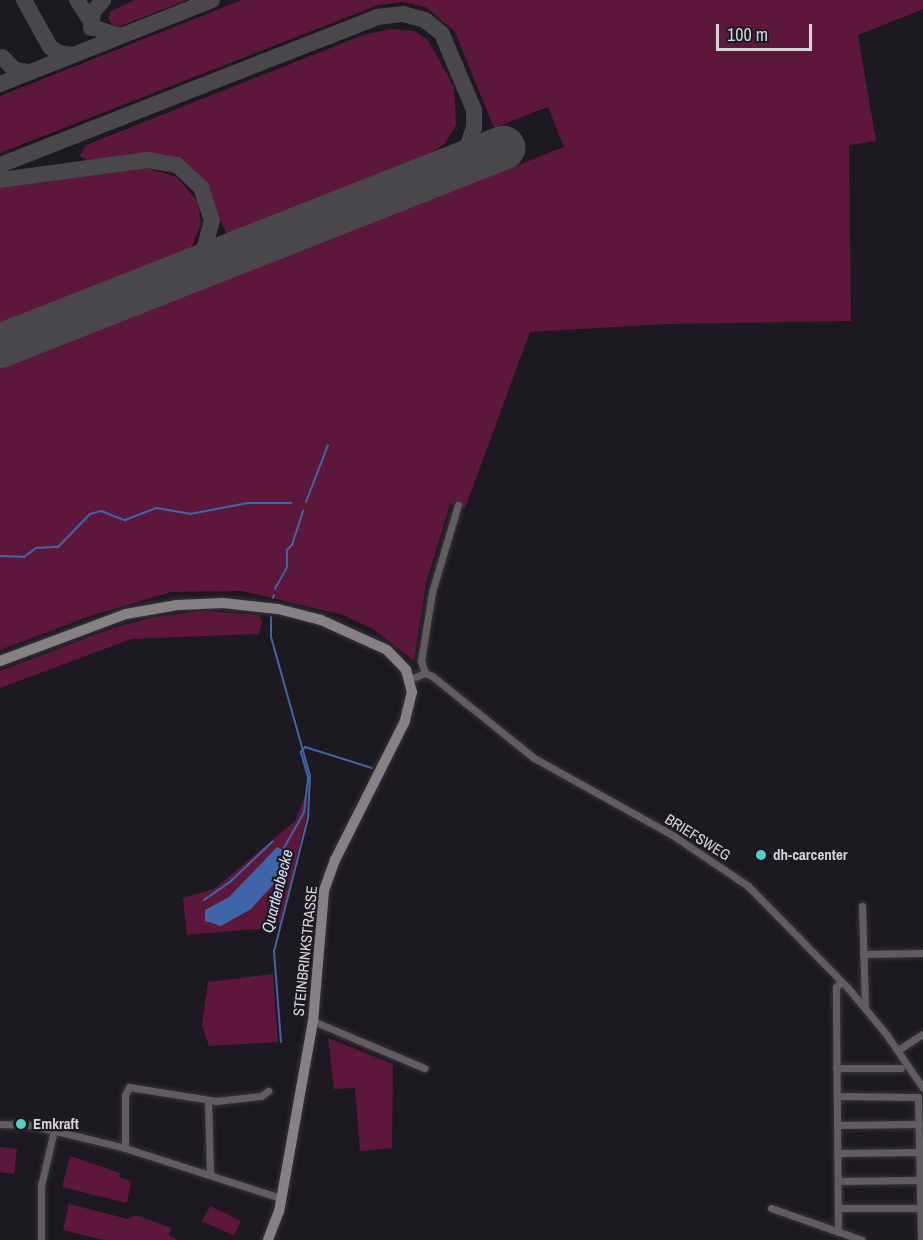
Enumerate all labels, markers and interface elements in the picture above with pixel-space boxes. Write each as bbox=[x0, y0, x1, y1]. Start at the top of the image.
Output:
scale bar bbox=[719, 12, 815, 50]
text: 100 m bbox=[727, 22, 768, 47]
street label: BRIEFSWEG bbox=[662, 810, 734, 864]
place label: dh-carcenter bbox=[773, 846, 848, 864]
water label: Quartlenbecke bbox=[257, 847, 297, 935]
marker: dh-carcenter bbox=[754, 848, 768, 862]
street label: STEINBRINKSTRASSE bbox=[289, 885, 321, 1017]
place label: Emkraft bbox=[33, 1115, 79, 1133]
marker: Emkraft bbox=[14, 1117, 28, 1131]

